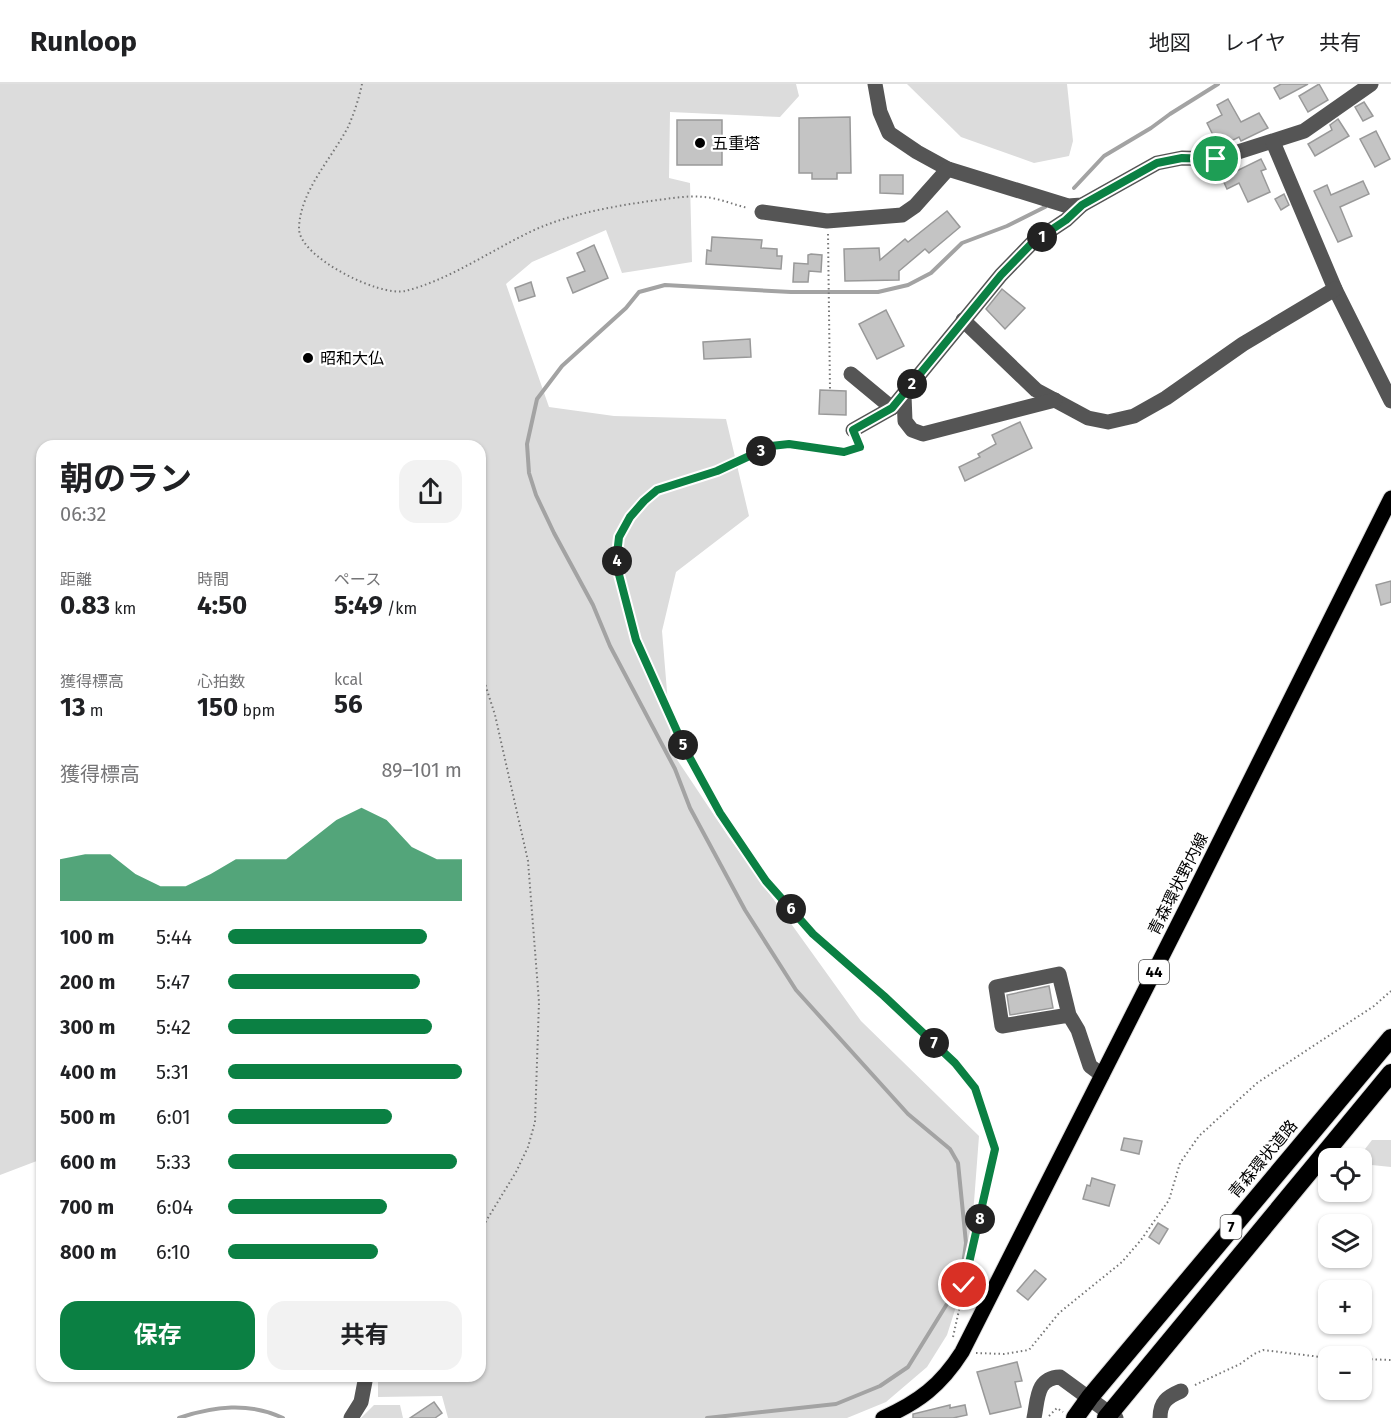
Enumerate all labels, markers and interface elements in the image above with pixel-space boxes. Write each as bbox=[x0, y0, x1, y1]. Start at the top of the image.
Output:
text: Runloop bbox=[30, 25, 137, 58]
text: 地図 bbox=[1149, 30, 1191, 56]
text: レイヤ bbox=[1224, 30, 1286, 56]
text: 共有 bbox=[1319, 30, 1361, 56]
pin bbox=[1190, 133, 1241, 184]
place label: 五重塔 bbox=[712, 134, 760, 153]
marker: 五重塔 bbox=[693, 136, 707, 150]
icon: arrive bbox=[1199, 142, 1232, 175]
pin: 1 bbox=[1027, 222, 1057, 252]
text: 1 bbox=[1038, 227, 1046, 246]
place label: 昭和大仏 bbox=[320, 349, 384, 368]
marker: 昭和大仏 bbox=[301, 351, 315, 365]
pin: 2 bbox=[897, 369, 927, 399]
text: 2 bbox=[908, 374, 916, 393]
pin: 3 bbox=[746, 436, 776, 466]
text: 3 bbox=[757, 441, 765, 460]
text: 朝のラン bbox=[60, 459, 192, 499]
button: share bbox=[399, 460, 462, 523]
text: 06:32 bbox=[60, 502, 106, 526]
pin: 4 bbox=[602, 546, 632, 576]
text: 4 bbox=[612, 551, 622, 570]
text: 距離 bbox=[60, 570, 92, 589]
text: 時間 bbox=[197, 570, 229, 589]
text: ペース bbox=[334, 570, 381, 589]
text: 0.83 bbox=[60, 590, 110, 621]
text: 4:50 bbox=[197, 590, 247, 621]
text: 5:49 bbox=[334, 590, 383, 621]
text: km bbox=[110, 599, 136, 618]
text: /km bbox=[383, 599, 417, 618]
text: kcal bbox=[334, 670, 363, 689]
text: 獲得標高 bbox=[60, 672, 124, 691]
text: 心拍数 bbox=[197, 672, 245, 691]
text: 56 bbox=[334, 689, 363, 720]
text: 13 bbox=[60, 692, 86, 723]
text: 150 bbox=[197, 692, 238, 723]
text: m bbox=[86, 701, 104, 720]
text: bpm bbox=[238, 701, 275, 720]
pin: 5 bbox=[668, 730, 698, 760]
text: 5 bbox=[679, 735, 687, 754]
text: 89–101 m bbox=[381, 758, 462, 782]
text: 獲得標高 bbox=[60, 762, 140, 786]
street label: 青森環状野内線 bbox=[1144, 830, 1212, 938]
pin: 6 bbox=[776, 894, 806, 924]
text: 6 bbox=[786, 899, 796, 918]
text: 100 m bbox=[60, 925, 114, 949]
text: 5:44 bbox=[156, 925, 192, 949]
road number: 44 bbox=[1139, 960, 1169, 984]
text: 200 m bbox=[60, 970, 115, 994]
text: 5:47 bbox=[156, 970, 190, 994]
text: 300 m bbox=[60, 1015, 115, 1039]
text: 5:42 bbox=[156, 1015, 191, 1039]
pin: 7 bbox=[919, 1028, 949, 1058]
text: 7 bbox=[930, 1033, 938, 1052]
text: 400 m bbox=[60, 1060, 116, 1084]
text: 5:31 bbox=[156, 1060, 189, 1084]
text: 500 m bbox=[60, 1105, 116, 1129]
text: 6:01 bbox=[156, 1105, 191, 1129]
street label: 青森環状道路 bbox=[1225, 1116, 1301, 1202]
map controls bbox=[1318, 1148, 1372, 1400]
button: locate bbox=[1318, 1148, 1372, 1202]
text: 600 m bbox=[60, 1150, 116, 1174]
text: 5:33 bbox=[156, 1150, 191, 1174]
text: 700 m bbox=[60, 1195, 114, 1219]
text: 6:04 bbox=[156, 1195, 193, 1219]
pin: 8 bbox=[965, 1204, 995, 1234]
text: 8 bbox=[975, 1209, 985, 1228]
button: layers bbox=[1318, 1214, 1372, 1268]
road number: 7 bbox=[1220, 1215, 1242, 1239]
text: 800 m bbox=[60, 1240, 117, 1264]
text: 6:10 bbox=[156, 1240, 190, 1264]
pin bbox=[938, 1259, 989, 1310]
icon: check bbox=[947, 1268, 980, 1301]
button: + bbox=[1318, 1280, 1372, 1334]
button: 保存 bbox=[60, 1301, 255, 1370]
button: 共有 bbox=[267, 1301, 462, 1370]
button: − bbox=[1318, 1346, 1372, 1400]

